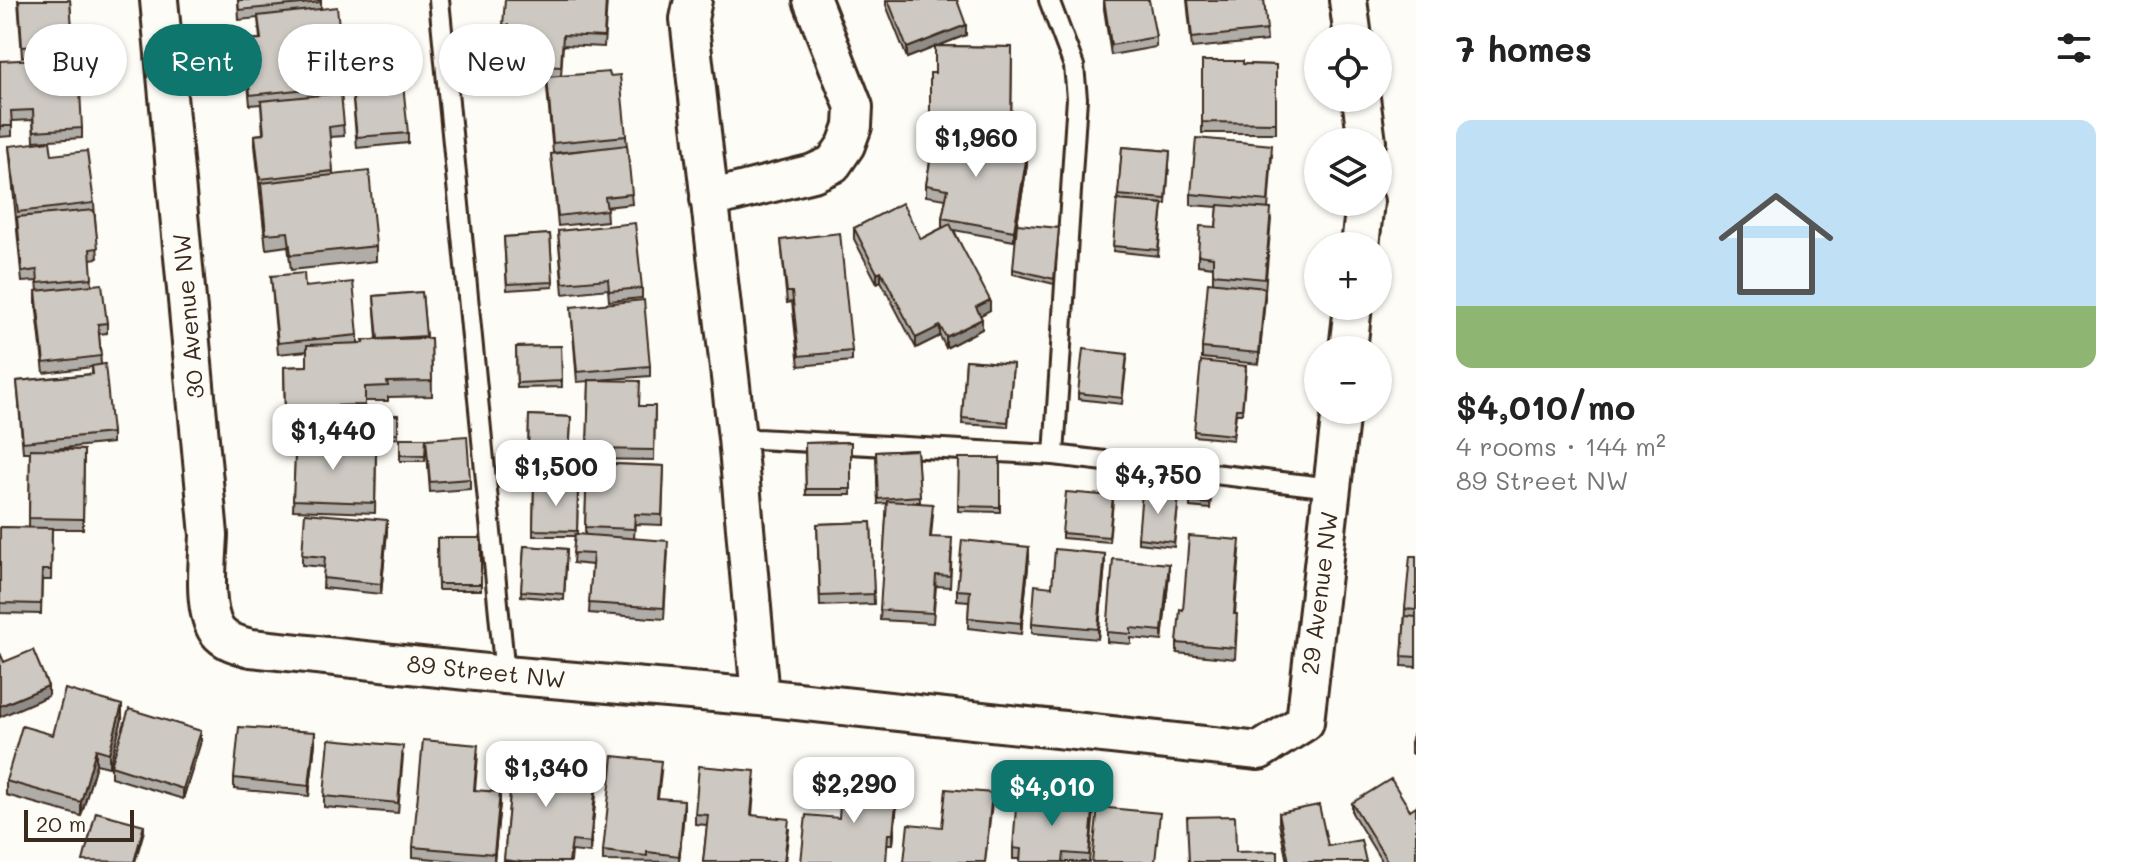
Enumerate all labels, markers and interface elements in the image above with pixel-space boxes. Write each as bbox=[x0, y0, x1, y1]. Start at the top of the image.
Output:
chip: Buy bbox=[24, 24, 127, 96]
chip: Rent bbox=[143, 24, 262, 96]
chip: Filters bbox=[278, 24, 423, 96]
chip: New bbox=[439, 24, 555, 96]
map controls bbox=[1304, 24, 1392, 424]
button: locate bbox=[1304, 24, 1392, 112]
text: 7 homes bbox=[1456, 26, 1592, 71]
icon: filters bbox=[2052, 26, 2096, 70]
pin: $1,960 bbox=[911, 111, 1041, 179]
text: $1,960 bbox=[934, 120, 1018, 154]
button: layers bbox=[1304, 128, 1392, 216]
icon: home bbox=[1704, 172, 1848, 316]
street label: 30 Avenue NW bbox=[165, 232, 210, 400]
button: + bbox=[1304, 232, 1392, 320]
button: − bbox=[1304, 336, 1392, 424]
text: $4,010/mo bbox=[1456, 384, 1635, 429]
pin: $1,440 bbox=[268, 404, 398, 472]
text: $1,440 bbox=[290, 413, 376, 447]
text: 4 rooms · 144 m² bbox=[1456, 429, 1666, 463]
pin: $1,500 bbox=[491, 440, 621, 508]
pin: $4,750 bbox=[1093, 448, 1223, 516]
text: $1,500 bbox=[514, 449, 598, 483]
text: $4,750 bbox=[1115, 457, 1201, 491]
text: 89 Street NW bbox=[1456, 463, 1629, 497]
street label: 29 Avenue NW bbox=[1293, 509, 1344, 676]
street label: 89 Street NW bbox=[405, 647, 567, 694]
pin: $1,340 bbox=[481, 741, 611, 809]
text: $1,340 bbox=[504, 750, 588, 784]
pin: $2,290 bbox=[789, 757, 919, 825]
pin: $4,010 bbox=[987, 760, 1117, 828]
text: $2,290 bbox=[811, 766, 897, 800]
text: $4,010 bbox=[1009, 769, 1095, 803]
scale bar bbox=[24, 806, 134, 842]
text: 20 m bbox=[36, 809, 86, 838]

